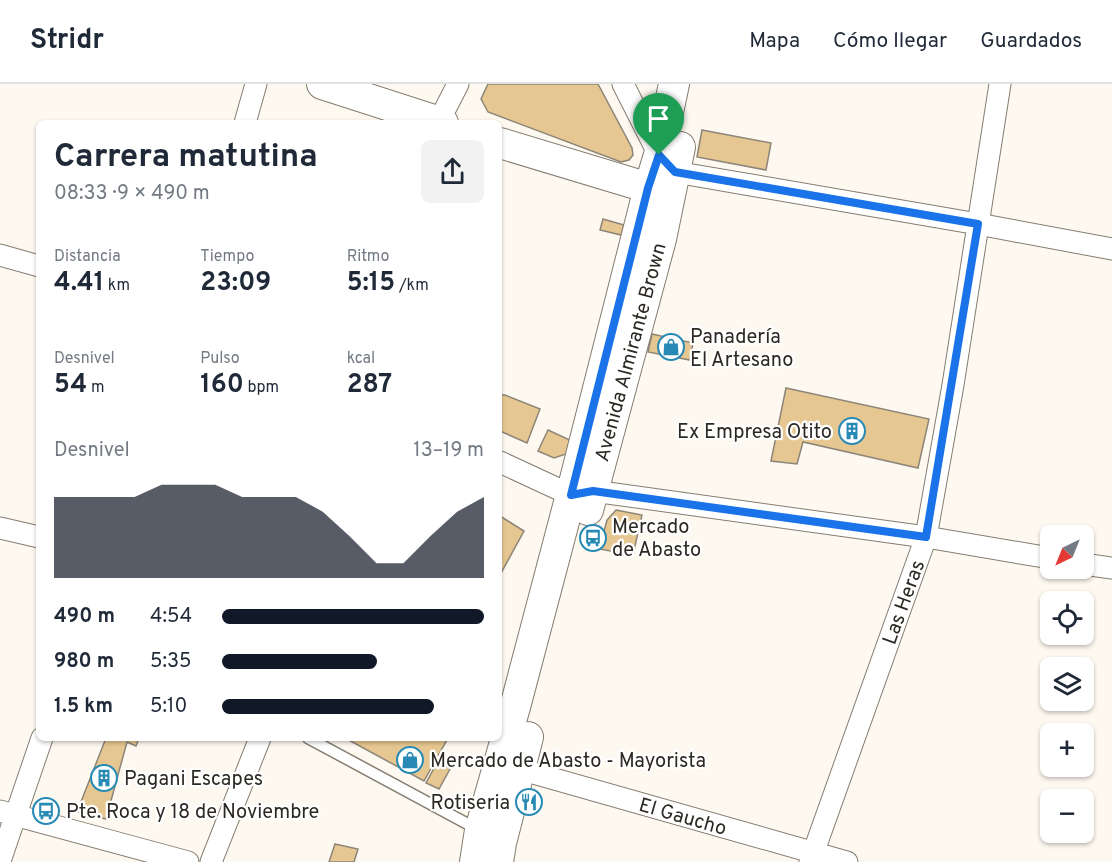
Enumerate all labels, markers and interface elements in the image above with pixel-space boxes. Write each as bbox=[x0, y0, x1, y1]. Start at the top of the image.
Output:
text: Stridr bbox=[30, 23, 104, 59]
text: Mapa bbox=[749, 28, 800, 55]
text: Cómo llegar bbox=[833, 28, 947, 55]
text: Guardados bbox=[980, 28, 1082, 55]
pin bbox=[633, 93, 684, 155]
icon: arrive bbox=[642, 102, 675, 135]
text: Carrera matutina bbox=[54, 137, 318, 179]
button: share bbox=[421, 140, 484, 203]
text: 08:33 · 9 × 490 m bbox=[54, 181, 210, 207]
street label: Avenida Almirante Brown bbox=[590, 240, 674, 465]
text: Distancia bbox=[54, 247, 121, 267]
text: Tiempo bbox=[200, 247, 254, 267]
text: Ritmo bbox=[347, 247, 390, 267]
text: 4.41 bbox=[54, 267, 104, 300]
text: 23:09 bbox=[200, 267, 271, 300]
text: 5:15 bbox=[347, 267, 395, 300]
text: km bbox=[104, 276, 130, 296]
text: /km bbox=[395, 276, 429, 296]
place label: Panadería El Artesano bbox=[690, 325, 793, 374]
shop icon: Panadería El Artesano bbox=[656, 332, 686, 362]
text: Desnivel bbox=[54, 349, 115, 369]
text: Pulso bbox=[200, 349, 240, 369]
text: kcal bbox=[347, 349, 375, 369]
text: 54 bbox=[54, 369, 87, 402]
text: 160 bbox=[200, 369, 244, 402]
text: 287 bbox=[347, 369, 392, 402]
text: m bbox=[87, 378, 104, 398]
text: bpm bbox=[244, 378, 279, 398]
building icon: Ex Empresa Otito bbox=[837, 416, 867, 446]
place label: Ex Empresa Otito bbox=[677, 420, 832, 446]
text: Desnivel bbox=[54, 438, 130, 464]
text: 13–19 m bbox=[413, 438, 484, 464]
place label: Mercado de Abasto bbox=[612, 515, 701, 564]
bus stop icon: Mercado de Abasto bbox=[578, 523, 608, 553]
north arrow bbox=[1040, 525, 1094, 579]
map controls bbox=[1040, 525, 1094, 843]
street label: Las Heras bbox=[878, 557, 932, 649]
button: locate bbox=[1040, 591, 1094, 645]
text: 490 m bbox=[54, 604, 115, 630]
text: 4:54 bbox=[150, 604, 192, 630]
text: 980 m bbox=[54, 649, 114, 675]
text: 5:35 bbox=[150, 649, 191, 675]
button: layers bbox=[1040, 657, 1094, 711]
text: 1.5 km bbox=[54, 694, 113, 720]
text: 5:10 bbox=[150, 694, 187, 720]
button: + bbox=[1040, 723, 1094, 777]
shop icon: Mercado de Abasto - Mayorista bbox=[395, 745, 425, 775]
place label: Mercado de Abasto - Mayorista bbox=[430, 749, 706, 775]
building icon: Pagani Escapes bbox=[89, 763, 119, 793]
place label: Pagani Escapes bbox=[124, 767, 263, 793]
restaurant icon: Rotiseria bbox=[514, 787, 544, 817]
button: − bbox=[1040, 789, 1094, 843]
place label: Rotiseria bbox=[431, 791, 510, 817]
street label: El Gaucho bbox=[636, 793, 729, 843]
bus stop icon: Pte. Roca y 18 de Noviembre bbox=[31, 796, 61, 826]
place label: Pte. Roca y 18 de Noviembre bbox=[66, 800, 319, 826]

